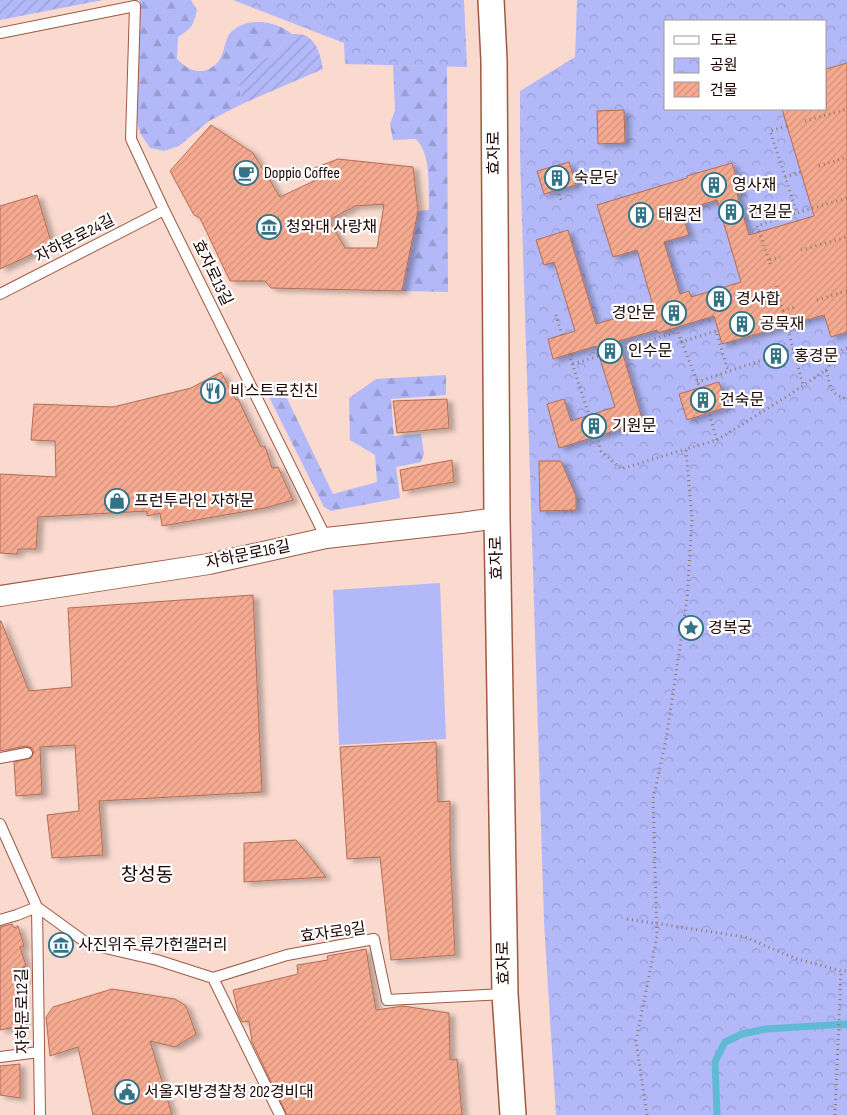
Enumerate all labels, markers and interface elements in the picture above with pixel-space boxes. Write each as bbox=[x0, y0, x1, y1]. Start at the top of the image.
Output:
legend bbox=[664, 20, 827, 110]
text: 도로 bbox=[710, 31, 738, 50]
text: 공원 bbox=[710, 56, 738, 75]
text: 건물 bbox=[710, 81, 738, 100]
street label: 효자로 bbox=[485, 131, 504, 175]
cafe icon: Doppio Coffee bbox=[233, 160, 259, 186]
place label: Doppio Coffee bbox=[264, 164, 340, 183]
building icon: 숙문당 bbox=[544, 165, 570, 191]
place label: 숙문당 bbox=[574, 169, 618, 188]
building icon: 영사재 bbox=[701, 172, 727, 198]
place label: 영사재 bbox=[732, 176, 776, 195]
building icon: 건길문 bbox=[718, 199, 744, 225]
building icon: 태원전 bbox=[628, 202, 654, 228]
place label: 건길문 bbox=[748, 203, 792, 222]
place label: 태원전 bbox=[658, 206, 702, 225]
street label: 자하문로24길 bbox=[32, 211, 118, 267]
museum icon: 청와대 사랑채 bbox=[256, 214, 282, 240]
place label: 청와대 사랑채 bbox=[286, 218, 377, 237]
street label: 효자로13길 bbox=[188, 237, 236, 309]
building icon: 경사합 bbox=[706, 286, 732, 312]
place label: 경사합 bbox=[736, 290, 780, 309]
building icon: 경안문 bbox=[661, 300, 687, 326]
place label: 경안문 bbox=[612, 304, 656, 323]
building icon: 공묵재 bbox=[729, 311, 755, 337]
place label: 공묵재 bbox=[760, 315, 804, 334]
building icon: 인수문 bbox=[597, 338, 623, 364]
place label: 인수문 bbox=[628, 342, 672, 361]
building icon: 홍경문 bbox=[763, 343, 789, 369]
place label: 홍경문 bbox=[794, 347, 838, 366]
restaurant icon: 비스트로친친 bbox=[200, 378, 226, 404]
place label: 비스트로친친 bbox=[230, 382, 318, 401]
building icon: 건숙문 bbox=[690, 387, 716, 413]
place label: 건숙문 bbox=[720, 391, 764, 410]
building icon: 기원문 bbox=[581, 413, 607, 439]
place label: 기원문 bbox=[612, 417, 656, 436]
shop icon: 프런투라인 자하문 bbox=[104, 488, 130, 514]
place label: 프런투라인 자하문 bbox=[134, 492, 255, 511]
street label: 효자로 bbox=[487, 535, 507, 580]
street label: 자하문로16길 bbox=[204, 537, 292, 573]
place icon: 경복궁 bbox=[678, 615, 704, 641]
place label: 경복궁 bbox=[708, 619, 752, 638]
district label: 창성동 bbox=[121, 864, 173, 887]
street label: 효자로9길 bbox=[299, 919, 367, 947]
museum icon: 사진위주 류가헌갤러리 bbox=[48, 932, 74, 958]
place label: 사진위주 류가헌갤러리 bbox=[78, 936, 228, 955]
street label: 효자로 bbox=[494, 940, 514, 985]
street label: 자하문로12길 bbox=[13, 968, 33, 1054]
public building icon: 서울지방경찰청 202경비대 bbox=[114, 1079, 140, 1105]
place label: 서울지방경찰청 202경비대 bbox=[144, 1083, 314, 1102]

